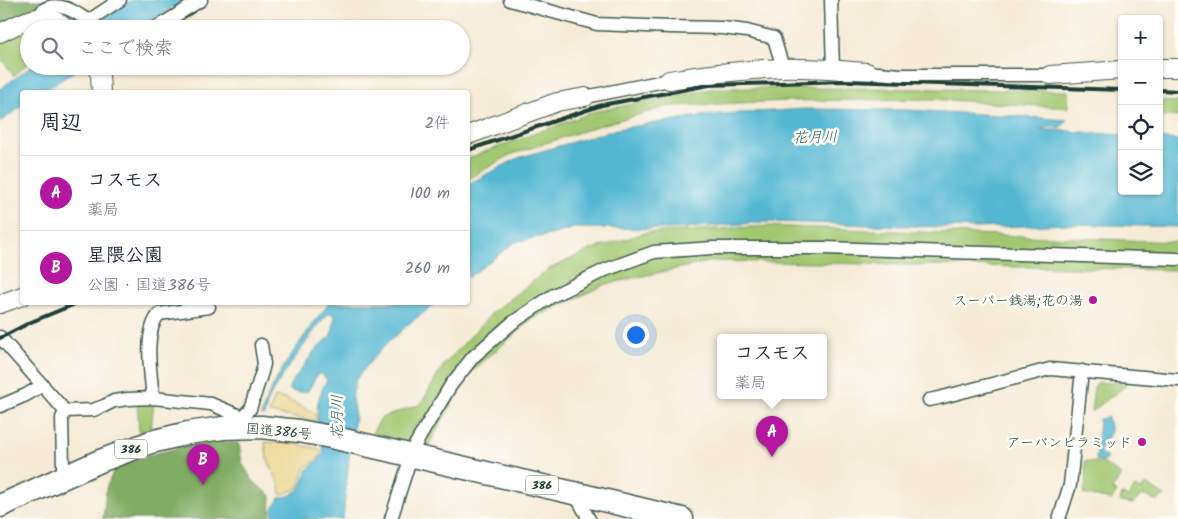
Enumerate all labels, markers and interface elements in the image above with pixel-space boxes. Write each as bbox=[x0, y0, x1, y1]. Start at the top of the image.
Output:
map controls bbox=[1118, 15, 1163, 195]
button: + bbox=[1118, 15, 1163, 60]
search box bbox=[20, 20, 470, 75]
icon: search bbox=[38, 34, 66, 62]
text: ここで検索 bbox=[78, 34, 173, 64]
button: − bbox=[1118, 60, 1163, 105]
button: locate bbox=[1118, 105, 1163, 150]
text: 周辺 bbox=[40, 107, 82, 140]
text: 2件 bbox=[425, 111, 450, 136]
water label: 花月川 bbox=[792, 126, 838, 150]
button: layers bbox=[1118, 150, 1163, 195]
text: コスモス bbox=[87, 166, 162, 196]
text: A bbox=[51, 181, 61, 206]
text: 100 m bbox=[410, 181, 450, 206]
text: 薬局 bbox=[87, 198, 119, 223]
text: 星隈公園 bbox=[87, 241, 163, 271]
text: B bbox=[51, 256, 61, 281]
text: 260 m bbox=[405, 256, 450, 281]
text: 公園 · 国道386号 bbox=[87, 273, 211, 298]
place label: スーパー銭湯;花の湯 bbox=[953, 290, 1083, 312]
marker: スーパー銭湯;花の湯 bbox=[1087, 294, 1099, 306]
your location bbox=[623, 322, 649, 348]
popup bbox=[717, 334, 827, 399]
text: コスモス bbox=[734, 339, 810, 369]
text: 薬局 bbox=[734, 371, 766, 396]
water label: 花月川 bbox=[326, 394, 350, 440]
pin: A bbox=[756, 416, 788, 457]
street label: 国道386号 bbox=[245, 418, 313, 446]
place label: アーバンピラミッド bbox=[1007, 432, 1132, 454]
marker: アーバンピラミッド bbox=[1136, 436, 1148, 448]
road number: 386 bbox=[115, 439, 147, 458]
pin: B bbox=[187, 444, 219, 485]
road number: 386 bbox=[526, 476, 558, 494]

